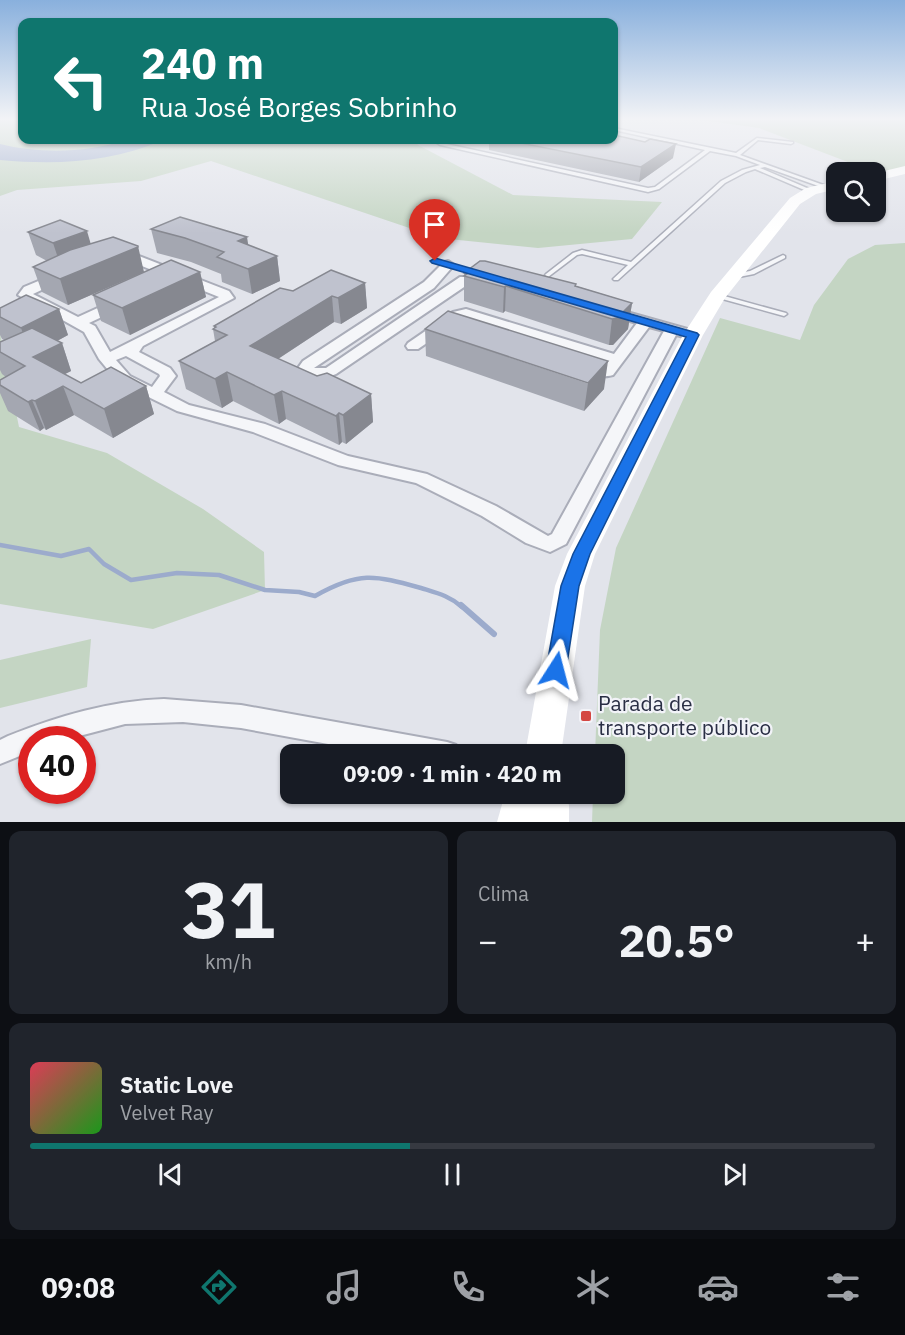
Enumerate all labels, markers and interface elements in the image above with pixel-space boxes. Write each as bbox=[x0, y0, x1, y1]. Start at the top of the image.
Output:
text: 240 m bbox=[141, 36, 264, 91]
icon: left bbox=[42, 42, 120, 120]
text: Rua José Borges Sobrinho bbox=[141, 89, 457, 124]
map controls bbox=[826, 162, 886, 222]
button: search bbox=[826, 162, 886, 222]
pin bbox=[409, 199, 460, 261]
icon: arrive bbox=[418, 208, 451, 241]
position arrow bbox=[524, 638, 588, 702]
place label: Parada de transporte público bbox=[598, 689, 771, 741]
marker: Parada de transporte público bbox=[579, 709, 593, 723]
speed limit sign: 40 bbox=[18, 726, 96, 804]
text: 09:09 · 1 min · 420 m bbox=[343, 759, 562, 788]
text: 31 bbox=[182, 858, 275, 959]
text: Clima bbox=[478, 880, 529, 907]
text: 20.5° bbox=[618, 911, 735, 969]
text: − bbox=[478, 919, 498, 962]
text: + bbox=[855, 919, 875, 962]
text: km/h bbox=[205, 948, 252, 975]
text: Static Love bbox=[120, 1070, 233, 1099]
text: Velvet Ray bbox=[120, 1099, 213, 1126]
icon: previous bbox=[154, 1158, 187, 1191]
icon: pause bbox=[436, 1158, 469, 1191]
icon: next bbox=[718, 1158, 751, 1191]
icon: directions bbox=[198, 1266, 240, 1308]
icon: music bbox=[323, 1266, 365, 1308]
icon: phone bbox=[447, 1266, 489, 1308]
icon: climate bbox=[572, 1266, 614, 1308]
icon: car bbox=[697, 1266, 739, 1308]
icon: filters bbox=[822, 1266, 864, 1308]
text: 09:08 bbox=[41, 1270, 115, 1305]

